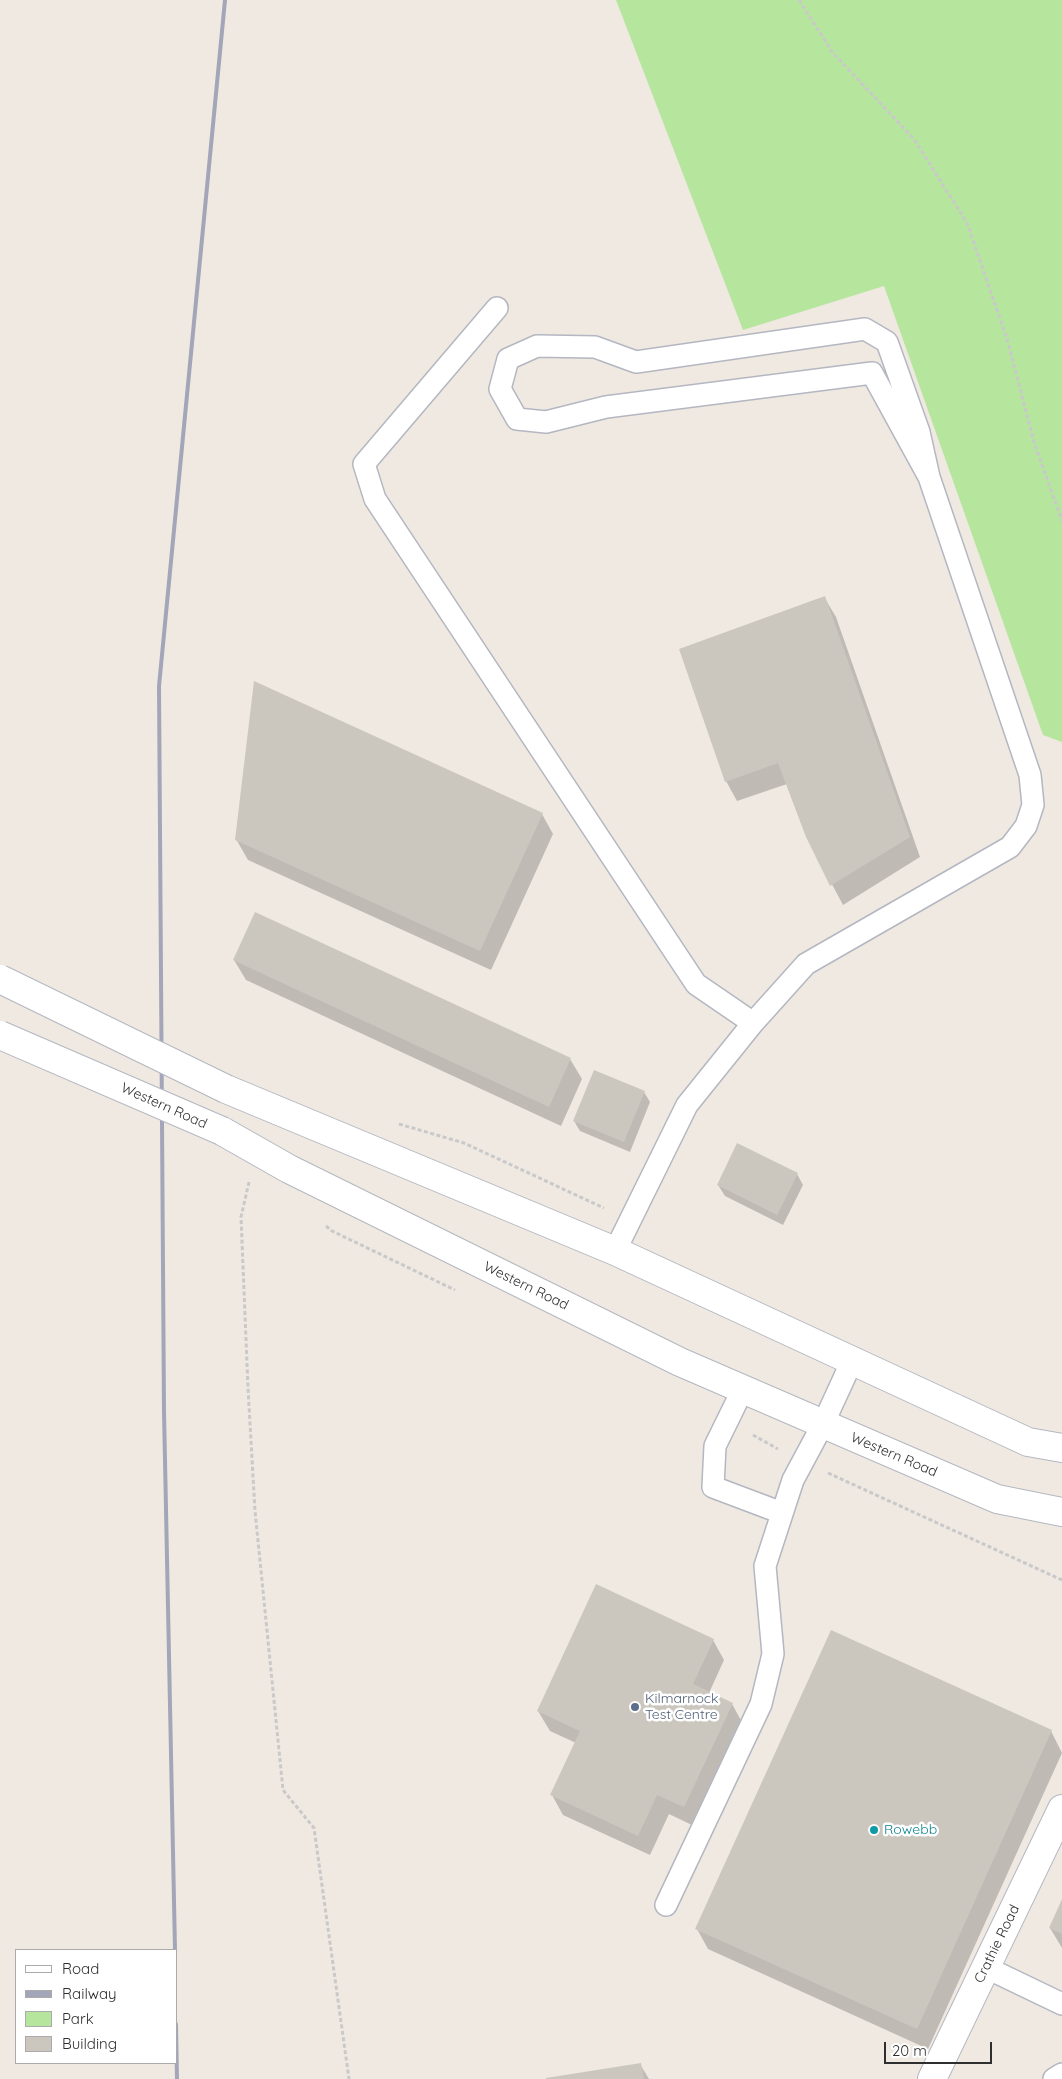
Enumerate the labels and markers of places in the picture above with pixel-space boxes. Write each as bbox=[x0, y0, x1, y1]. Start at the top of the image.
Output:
place label: Kilmarnock Test Centre bbox=[645, 1691, 719, 1724]
marker: Kilmarnock Test Centre bbox=[629, 1701, 641, 1713]
place label: Rowebb bbox=[884, 1822, 937, 1838]
marker: Rowebb bbox=[868, 1824, 880, 1836]

